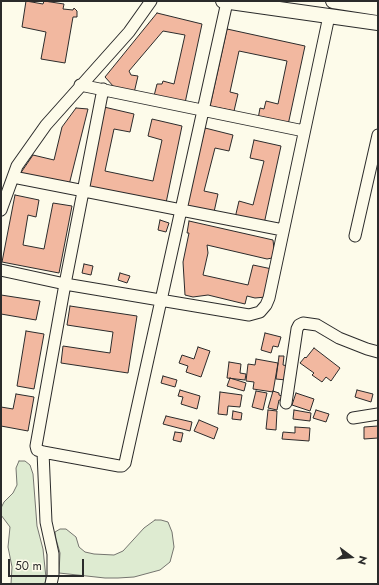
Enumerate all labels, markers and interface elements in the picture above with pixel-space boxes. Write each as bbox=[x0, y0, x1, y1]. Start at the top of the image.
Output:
north arrow bbox=[331, 537, 371, 577]
scale bar bbox=[10, 551, 86, 577]
text: N bbox=[354, 554, 371, 567]
text: 50 m bbox=[15, 557, 42, 575]

